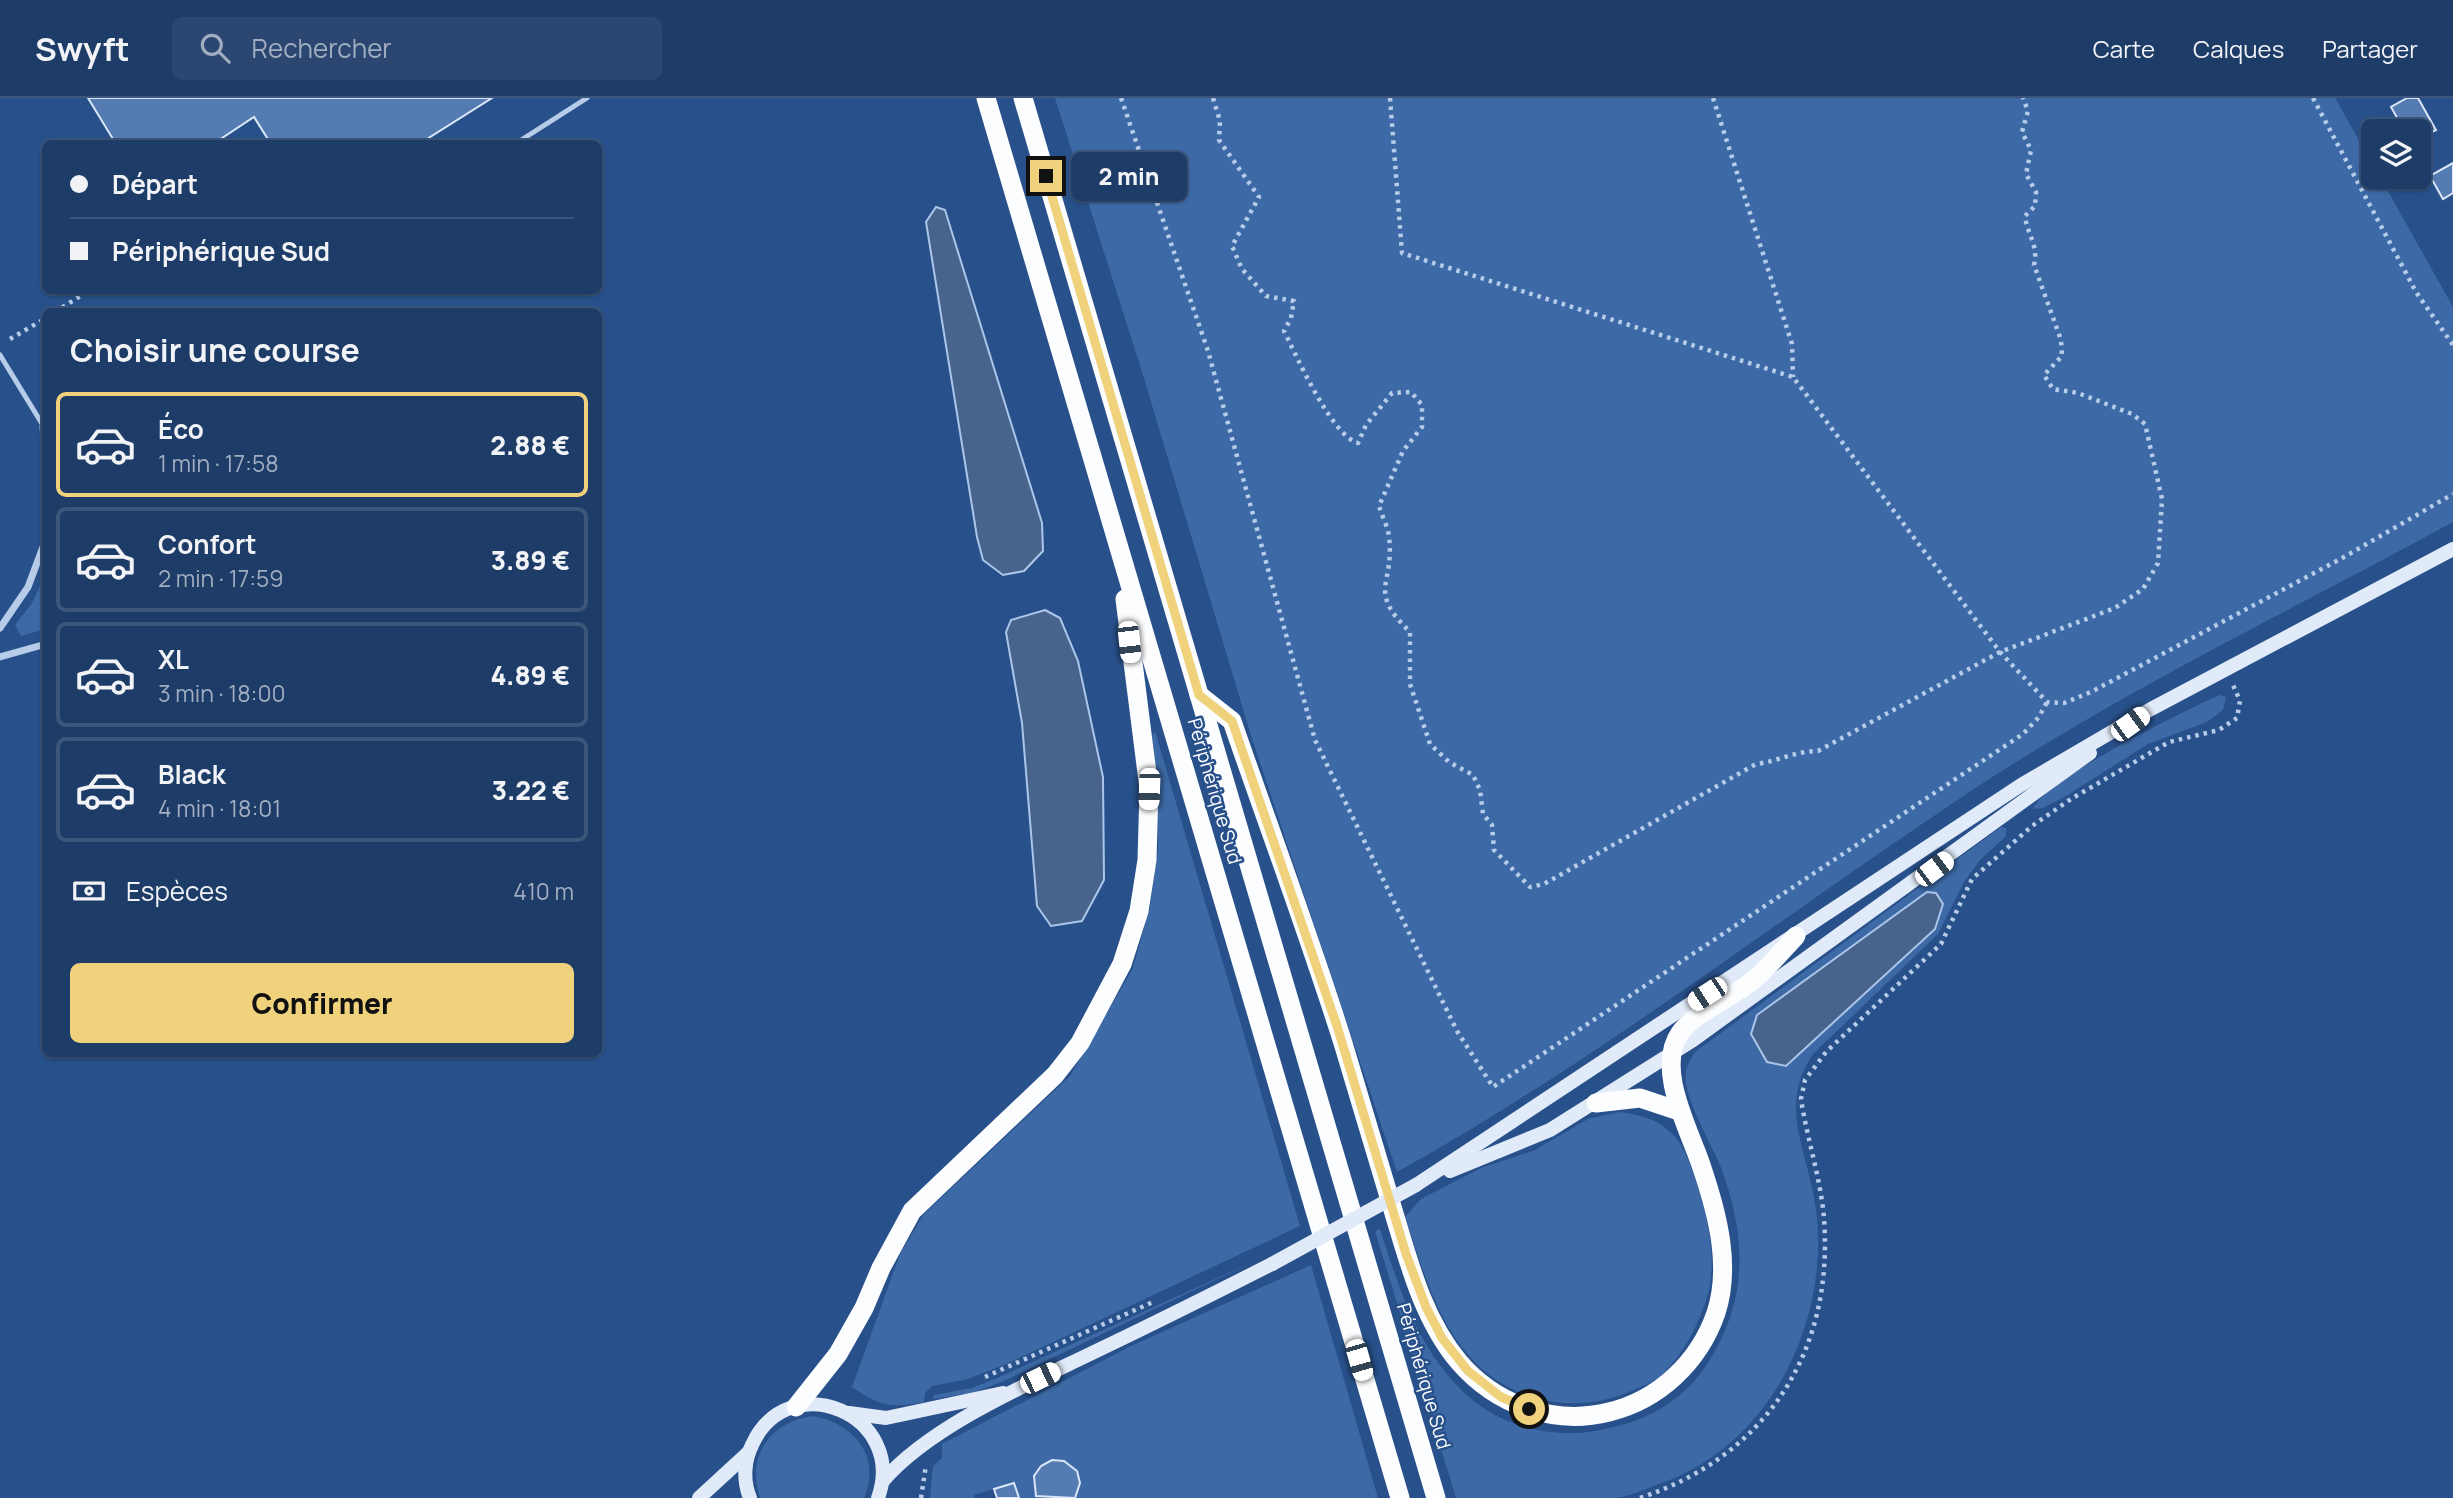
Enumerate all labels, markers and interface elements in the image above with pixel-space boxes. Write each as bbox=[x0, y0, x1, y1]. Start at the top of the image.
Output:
search box bbox=[172, 17, 662, 80]
text: Swyft bbox=[35, 26, 130, 71]
icon: search bbox=[196, 29, 234, 67]
text: Rechercher bbox=[252, 30, 392, 66]
text: Carte bbox=[2093, 32, 2155, 65]
text: Calques bbox=[2193, 32, 2284, 65]
text: Partager bbox=[2322, 32, 2418, 65]
map controls bbox=[2361, 119, 2431, 189]
button: layers bbox=[2361, 119, 2431, 189]
callout: 2 min bbox=[1070, 152, 1186, 200]
route end bbox=[1030, 160, 1062, 192]
text: 2 min bbox=[1099, 160, 1160, 192]
text: Départ bbox=[112, 166, 198, 202]
text: Périphérique Sud bbox=[112, 233, 330, 269]
text: Choisir une course bbox=[70, 328, 360, 372]
text: Éco bbox=[158, 411, 204, 447]
icon: car bbox=[74, 413, 137, 476]
text: 2.88 € bbox=[490, 427, 570, 463]
text: 1 min · 17:58 bbox=[158, 447, 279, 479]
text: Confort bbox=[158, 526, 257, 562]
icon: car bbox=[74, 528, 137, 591]
text: 3.89 € bbox=[491, 542, 570, 578]
text: 2 min · 17:59 bbox=[158, 562, 284, 594]
car bbox=[1117, 620, 1142, 664]
text: XL bbox=[158, 641, 189, 677]
icon: car bbox=[74, 643, 137, 706]
text: 4.89 € bbox=[491, 657, 570, 693]
text: 3 min · 18:00 bbox=[158, 677, 286, 709]
car bbox=[2107, 703, 2154, 745]
street label: Périphérique Sud bbox=[1182, 715, 1248, 867]
text: Black bbox=[158, 756, 226, 792]
icon: car bbox=[74, 758, 137, 821]
car bbox=[1138, 768, 1161, 810]
text: 3.22 € bbox=[492, 772, 570, 808]
text: 4 min · 18:01 bbox=[158, 792, 281, 824]
car bbox=[1911, 848, 1958, 890]
icon: cash bbox=[70, 872, 108, 910]
text: Espèces bbox=[126, 873, 228, 909]
text: 410 m bbox=[513, 875, 574, 907]
button: Confirmer bbox=[70, 963, 574, 1043]
car bbox=[1684, 974, 1731, 1014]
street label: Périphérique Sud bbox=[1391, 1300, 1457, 1452]
car bbox=[1344, 1337, 1375, 1383]
car bbox=[1017, 1359, 1064, 1397]
route start bbox=[1513, 1393, 1545, 1425]

